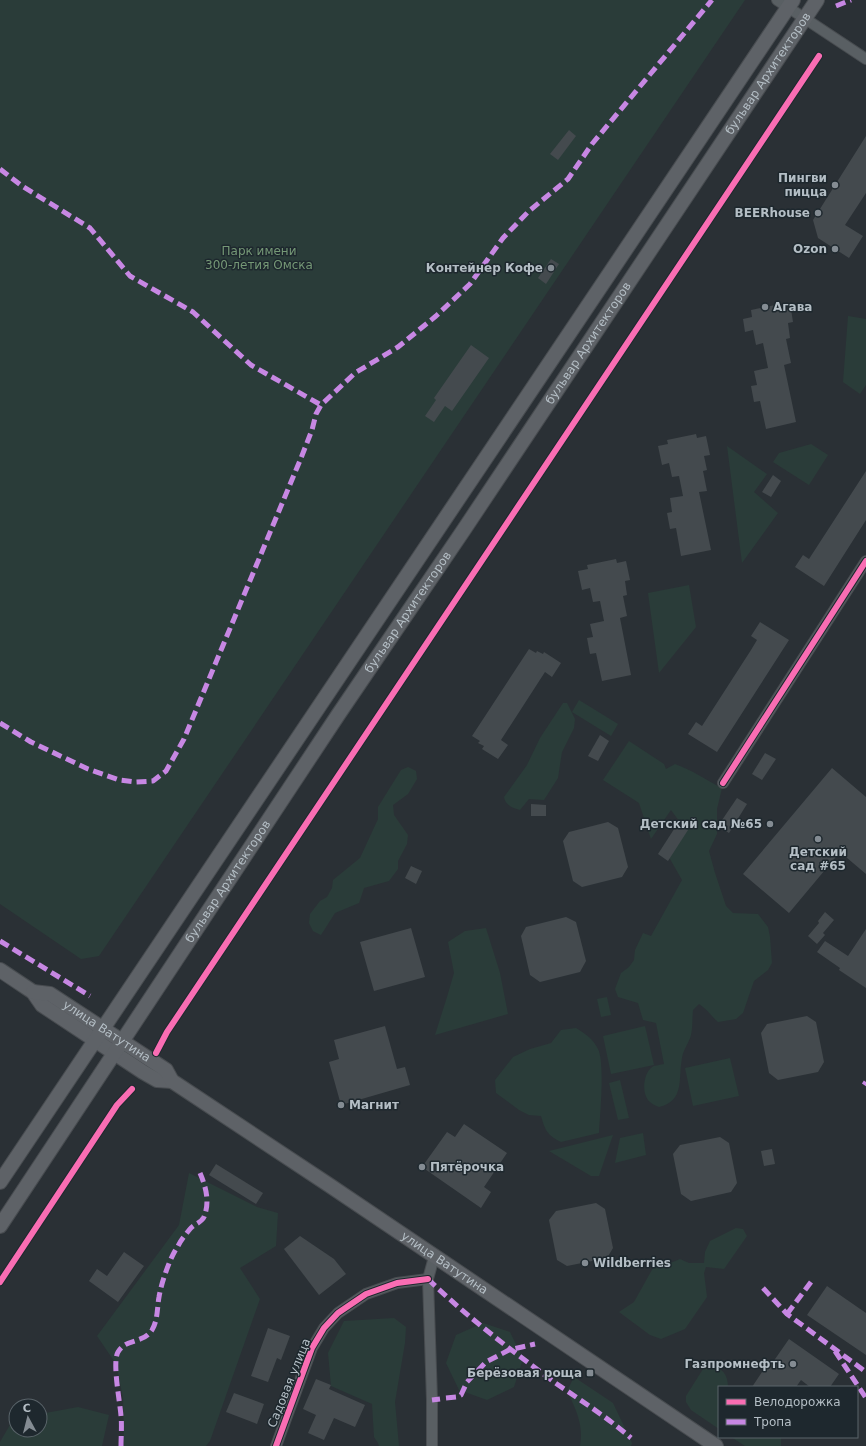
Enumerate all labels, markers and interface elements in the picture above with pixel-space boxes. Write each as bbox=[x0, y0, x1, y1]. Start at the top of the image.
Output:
street label: бульвар Архитекторов bbox=[722, 10, 814, 137]
place label: Пингви пицца bbox=[778, 171, 827, 199]
marker: Пингви пицца bbox=[830, 180, 840, 190]
place label: BEERhouse bbox=[735, 206, 810, 220]
marker: BEERhouse bbox=[813, 208, 823, 218]
place label: Ozon bbox=[793, 242, 827, 256]
park label: Парк имени 300-летия Омска bbox=[205, 244, 313, 272]
marker: Ozon bbox=[830, 244, 840, 254]
place label: Контейнер Кофе bbox=[426, 261, 543, 275]
marker: Контейнер Кофе bbox=[546, 263, 556, 273]
street label: бульвар Архитекторов bbox=[543, 279, 634, 407]
place label: Агава bbox=[773, 300, 812, 314]
marker: Агава bbox=[760, 302, 770, 312]
street label: бульвар Архитекторов bbox=[362, 549, 454, 676]
place label: Детский сад №65 bbox=[640, 817, 762, 831]
street label: бульвар Архитекторов bbox=[182, 818, 273, 945]
marker: Детский сад №65 bbox=[765, 819, 775, 829]
marker: Детский сад #65 bbox=[813, 834, 823, 844]
place label: Детский сад #65 bbox=[789, 845, 847, 873]
street label: улица Ватутина bbox=[60, 997, 153, 1065]
place label: Магнит bbox=[349, 1098, 399, 1112]
marker: Магнит bbox=[336, 1100, 346, 1110]
place label: Пятёрочка bbox=[430, 1160, 504, 1174]
marker: Пятёрочка bbox=[417, 1162, 427, 1172]
street label: улица Ватутина bbox=[398, 1229, 491, 1297]
place label: Wildberries bbox=[593, 1256, 671, 1270]
marker: Wildberries bbox=[580, 1258, 590, 1268]
street label: Садовая улица bbox=[265, 1336, 313, 1430]
place label: Газпромнефть bbox=[684, 1357, 785, 1371]
marker: Газпромнефть bbox=[788, 1359, 798, 1369]
place label: Берёзовая роща bbox=[467, 1366, 582, 1380]
marker: Берёзовая роща bbox=[585, 1368, 595, 1378]
legend bbox=[718, 1386, 858, 1438]
text: Велодорожка bbox=[754, 1395, 841, 1409]
north arrow bbox=[8, 1398, 48, 1438]
text: С bbox=[22, 1402, 32, 1416]
text: Тропа bbox=[753, 1415, 792, 1429]

